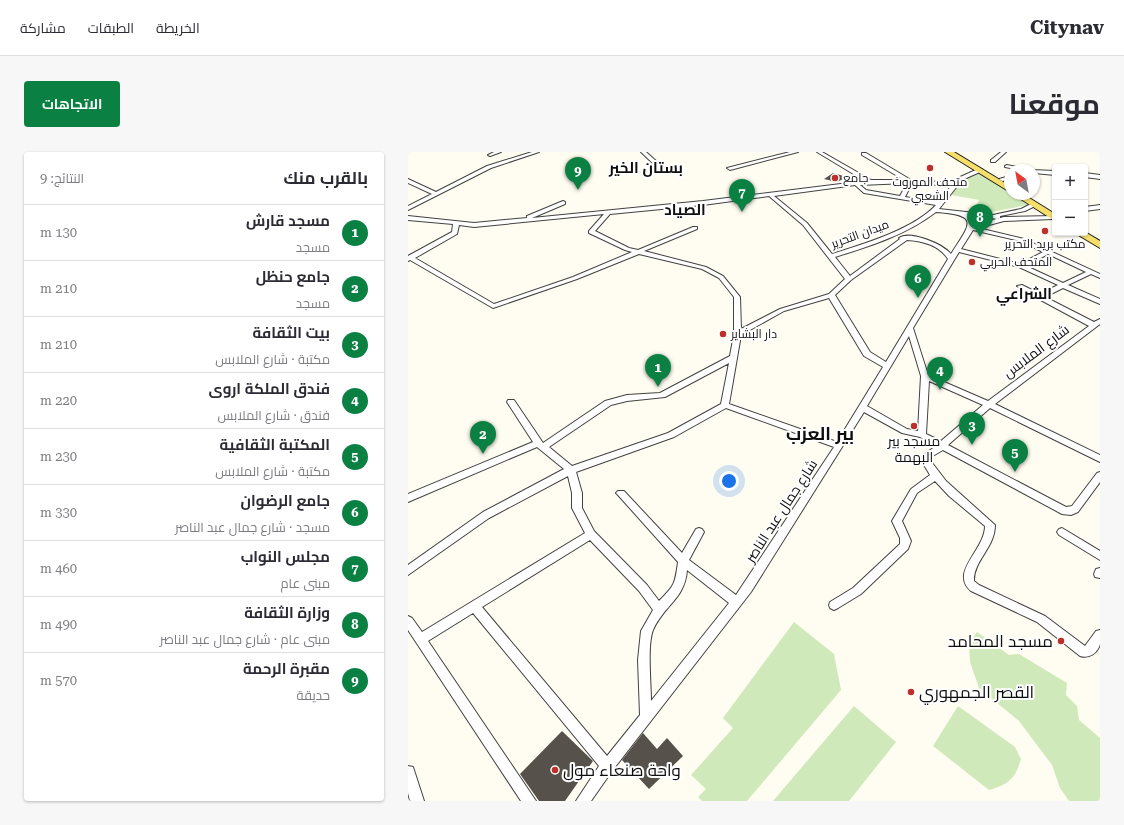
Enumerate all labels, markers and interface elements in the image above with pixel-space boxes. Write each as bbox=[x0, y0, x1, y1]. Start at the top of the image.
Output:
text: Citynav bbox=[1030, 16, 1104, 39]
text: مشاركة bbox=[20, 20, 66, 36]
text: الطبقات bbox=[88, 20, 134, 36]
text: الخريطة bbox=[156, 20, 200, 36]
button: الاتجاهات bbox=[24, 81, 120, 127]
text: موقعنا bbox=[1009, 88, 1100, 121]
pin: 9 bbox=[565, 157, 591, 190]
district label: بستان الخير bbox=[608, 159, 683, 177]
marker: متحف الموروث الشعبي bbox=[925, 163, 935, 173]
north arrow bbox=[1004, 164, 1040, 200]
map controls bbox=[1052, 164, 1088, 236]
button: + bbox=[1052, 164, 1088, 200]
text: بالقرب منك bbox=[284, 168, 368, 188]
text: النتائج: 9 bbox=[40, 171, 84, 186]
place label: جامع bbox=[843, 171, 868, 186]
marker: جامع bbox=[830, 173, 840, 183]
place label: متحف الموروث الشعبي bbox=[893, 175, 967, 206]
pin: 7 bbox=[729, 179, 755, 212]
button: − bbox=[1052, 200, 1088, 236]
district label: الصياد bbox=[664, 201, 706, 219]
pin: 8 bbox=[967, 204, 993, 237]
text: مسجد قارش bbox=[246, 212, 330, 230]
street label: ميدان التحرير bbox=[828, 217, 891, 251]
text: 130 m bbox=[40, 225, 77, 240]
text: 1 bbox=[351, 225, 359, 240]
marker: مكتب بريد التحرير bbox=[1040, 226, 1050, 236]
place label: مكتب بريد التحرير bbox=[1003, 237, 1086, 251]
text: مسجد bbox=[296, 240, 330, 255]
place label: المتحف الحربي bbox=[980, 255, 1052, 272]
marker: المتحف الحربي bbox=[967, 257, 977, 267]
pin: 6 bbox=[905, 265, 931, 298]
text: جامع حنظل bbox=[256, 268, 330, 286]
text: 210 m bbox=[40, 281, 77, 296]
text: 2 bbox=[351, 281, 359, 296]
district label: الشراعي bbox=[996, 285, 1052, 306]
text: مسجد bbox=[296, 296, 330, 311]
street label: شارع الملابس bbox=[1000, 321, 1073, 382]
text: بيت الثقافة bbox=[253, 324, 330, 342]
place label: دار البشاير bbox=[730, 327, 777, 341]
marker: دار البشاير bbox=[718, 329, 728, 339]
text: 210 m bbox=[40, 337, 77, 352]
text: 3 bbox=[351, 337, 359, 352]
text: مكتبة · شارع الملابس bbox=[215, 352, 330, 367]
pin: 1 bbox=[645, 354, 671, 387]
pin: 4 bbox=[927, 357, 953, 390]
text: فندق الملكة اروى bbox=[208, 380, 330, 398]
text: 220 m bbox=[40, 393, 77, 408]
text: 4 bbox=[351, 393, 359, 408]
text: فندق · شارع الملابس bbox=[218, 408, 330, 423]
pin: 3 bbox=[959, 412, 985, 445]
pin: 2 bbox=[470, 421, 496, 454]
marker: مسجد بير البهمة bbox=[909, 421, 919, 431]
district label: بير العزب bbox=[786, 423, 854, 445]
place label: مسجد بير البهمة bbox=[887, 433, 940, 465]
text: المكتبة الثقافية bbox=[219, 436, 330, 454]
pin: 5 bbox=[1002, 439, 1028, 472]
text: 230 m bbox=[40, 449, 77, 464]
text: 5 bbox=[351, 449, 359, 464]
street label: شارع جمال عبد الناصر bbox=[741, 457, 821, 567]
text: مكتبة · شارع الملابس bbox=[215, 464, 330, 479]
your location bbox=[719, 471, 739, 491]
text: جامع الرضوان bbox=[241, 492, 330, 510]
text: 330 m bbox=[40, 505, 77, 520]
text: 6 bbox=[351, 505, 359, 520]
text: مسجد · شارع جمال عبد الناصر bbox=[175, 520, 330, 535]
text: مجلس النواب bbox=[241, 548, 330, 566]
text: 460 m bbox=[40, 561, 77, 576]
text: 7 bbox=[351, 561, 359, 576]
text: مبنى عام bbox=[280, 576, 330, 591]
text: وزارة الثقافة bbox=[244, 604, 330, 622]
text: 490 m bbox=[40, 617, 77, 632]
text: 8 bbox=[351, 617, 359, 632]
place label: مسجد المحامد bbox=[948, 631, 1053, 651]
text: مبنى عام · شارع جمال عبد الناصر bbox=[160, 632, 330, 647]
marker: مسجد المحامد bbox=[1056, 636, 1066, 646]
text: مقبرة الرحمة bbox=[243, 660, 330, 678]
text: 570 m bbox=[40, 673, 77, 688]
text: 9 bbox=[351, 673, 359, 688]
place label: القصر الجمهوري bbox=[919, 682, 1034, 705]
marker: القصر الجمهوري bbox=[906, 687, 916, 697]
text: حديقة bbox=[297, 688, 330, 703]
place label: واحة صنعاء مول bbox=[563, 760, 681, 781]
marker: واحة صنعاء مول bbox=[550, 765, 560, 775]

